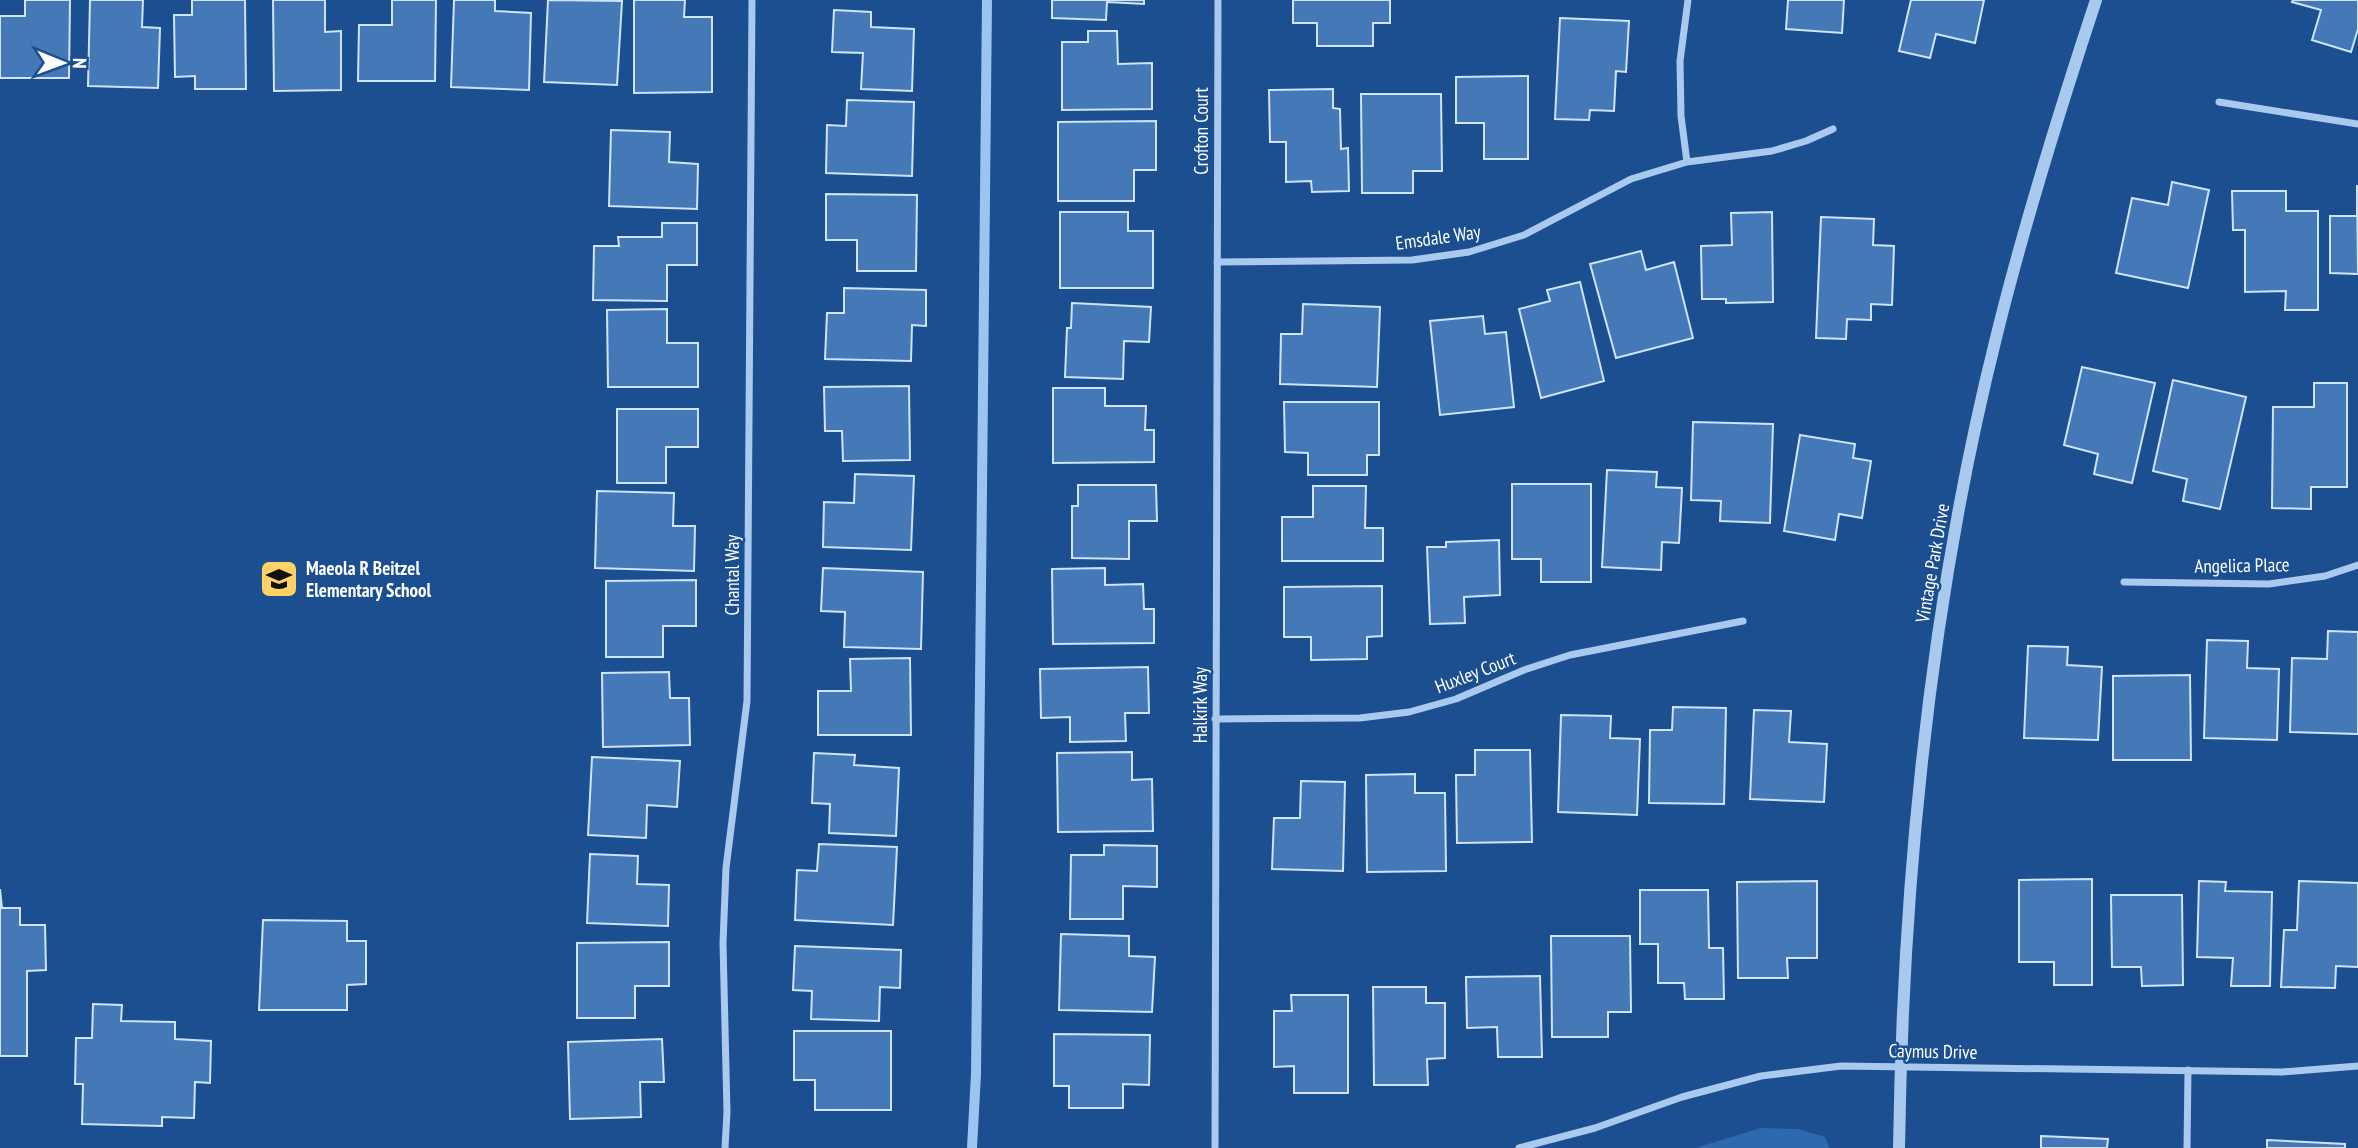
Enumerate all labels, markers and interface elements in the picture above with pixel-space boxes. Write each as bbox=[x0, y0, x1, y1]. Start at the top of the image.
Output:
north arrow bbox=[28, 28, 98, 98]
text: N bbox=[68, 58, 92, 69]
street label: Crofton Court bbox=[1189, 86, 1213, 175]
street label: Emsdale Way bbox=[1394, 219, 1483, 255]
street label: Vintage Park Drive bbox=[1910, 501, 1954, 625]
street label: Chantal Way bbox=[720, 534, 744, 615]
street label: Angelica Place bbox=[2194, 552, 2290, 578]
place label: Maeola R Beitzel Elementary School bbox=[306, 556, 431, 602]
school or university icon: Maeola R Beitzel Elementary School bbox=[258, 558, 300, 600]
street label: Huxley Court bbox=[1431, 645, 1519, 698]
street label: Halkirk Way bbox=[1188, 666, 1212, 743]
street label: Caymus Drive bbox=[1888, 1038, 1978, 1064]

